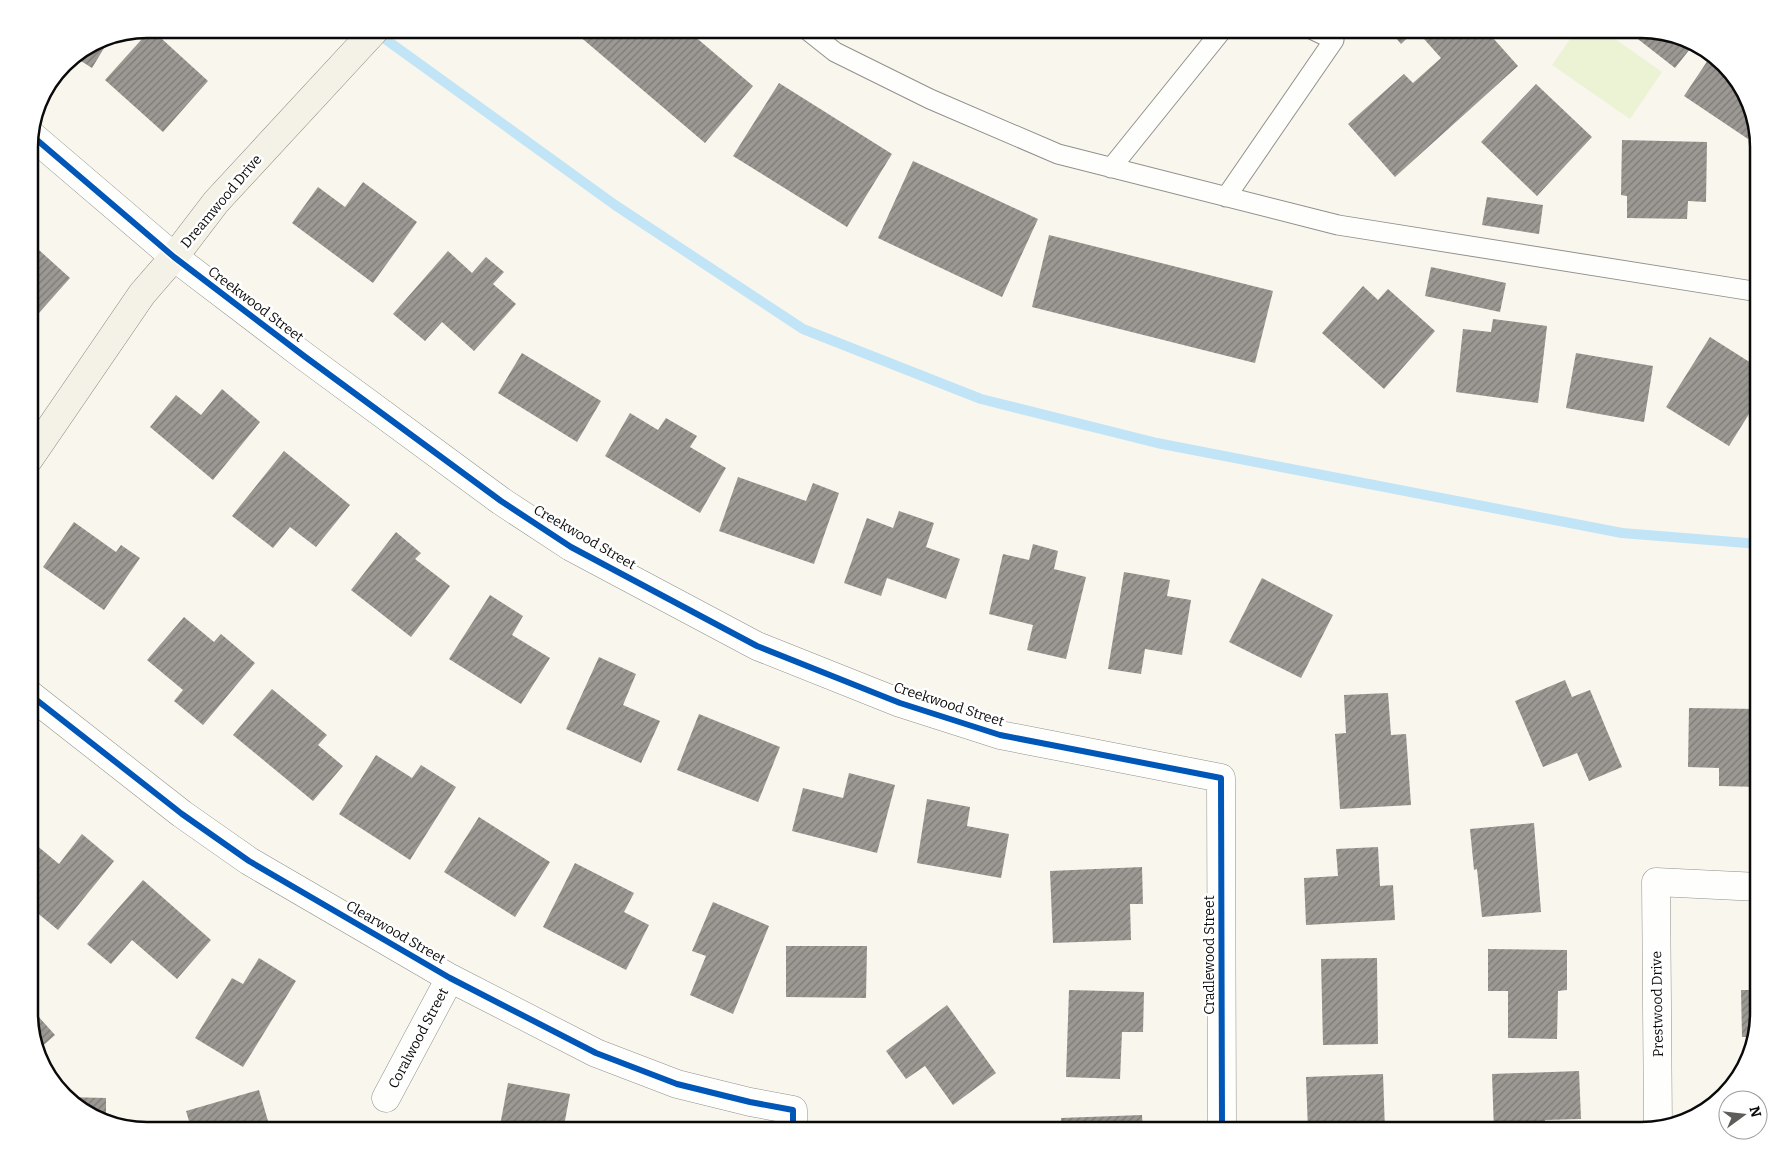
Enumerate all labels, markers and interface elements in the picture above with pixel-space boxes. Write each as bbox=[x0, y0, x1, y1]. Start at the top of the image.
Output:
street label: Dreamwood Drive bbox=[177, 151, 265, 251]
street label: Creekwood Street bbox=[205, 263, 307, 346]
street label: Creekwood Street bbox=[531, 501, 639, 574]
street label: Creekwood Street bbox=[891, 679, 1006, 730]
street label: Cradlewood Street bbox=[1201, 895, 1218, 1015]
street label: Clearwood Street bbox=[343, 897, 448, 968]
street label: Prestwood Drive bbox=[1648, 951, 1667, 1057]
street label: Coralwood Street bbox=[385, 985, 452, 1091]
north arrow bbox=[1718, 1090, 1768, 1140]
text: N bbox=[1745, 1104, 1765, 1119]

